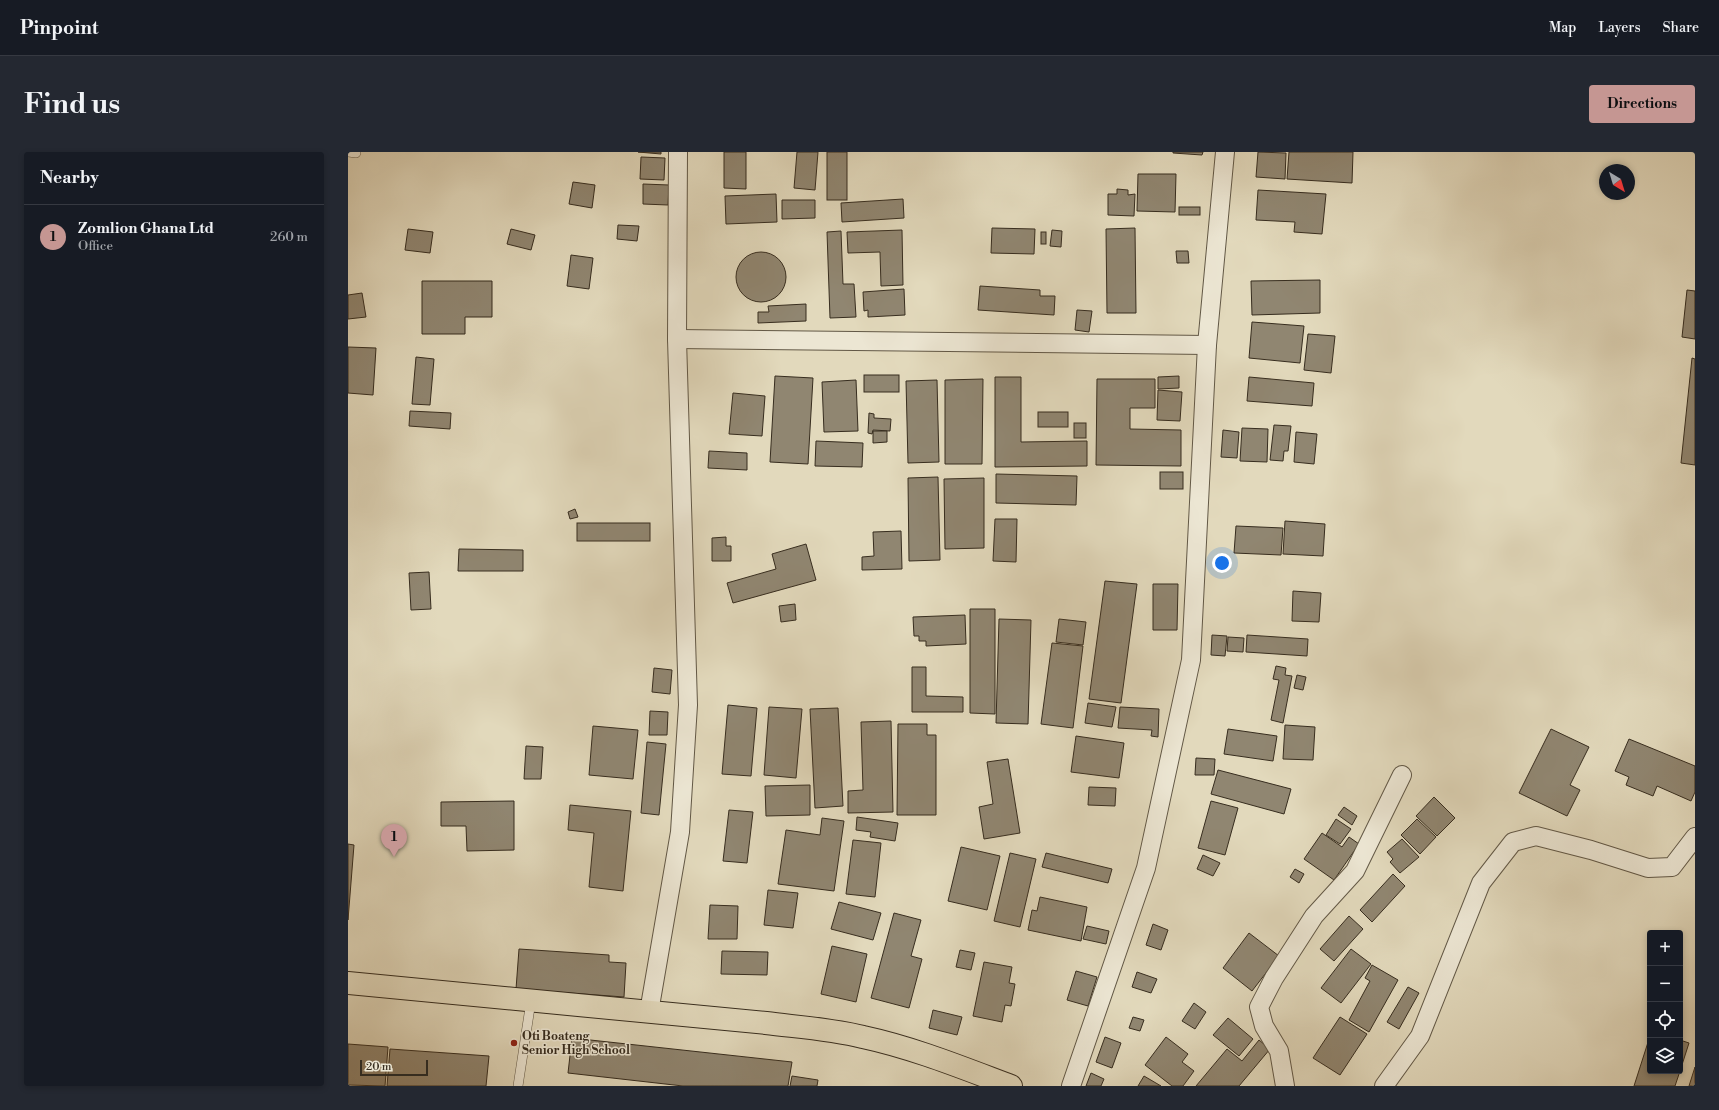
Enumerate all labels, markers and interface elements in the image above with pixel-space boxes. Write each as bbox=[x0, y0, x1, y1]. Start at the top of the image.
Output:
text: Pinpoint bbox=[20, 16, 99, 40]
text: Map bbox=[1549, 19, 1576, 37]
text: Layers bbox=[1598, 19, 1641, 37]
text: Share bbox=[1663, 19, 1699, 37]
button: Directions bbox=[1589, 85, 1695, 123]
text: Find us bbox=[24, 87, 120, 122]
north arrow bbox=[1599, 164, 1635, 200]
text: Nearby bbox=[40, 167, 99, 189]
text: Zomlion Ghana Ltd bbox=[78, 219, 214, 238]
text: 1 bbox=[50, 229, 56, 245]
text: 260 m bbox=[270, 229, 308, 245]
text: Office bbox=[78, 238, 113, 254]
your location bbox=[1212, 553, 1232, 573]
pin: 1 bbox=[381, 824, 407, 857]
map controls bbox=[1647, 930, 1683, 1074]
button: + bbox=[1647, 930, 1683, 966]
button: − bbox=[1647, 966, 1683, 1002]
button: locate bbox=[1647, 1002, 1683, 1038]
place label: Oti Boateng Senior High School bbox=[522, 1029, 630, 1058]
marker: Oti Boateng Senior High School bbox=[509, 1038, 519, 1048]
button: layers bbox=[1647, 1038, 1683, 1074]
scale bar bbox=[360, 1058, 428, 1077]
text: 20 m bbox=[366, 1060, 391, 1074]

